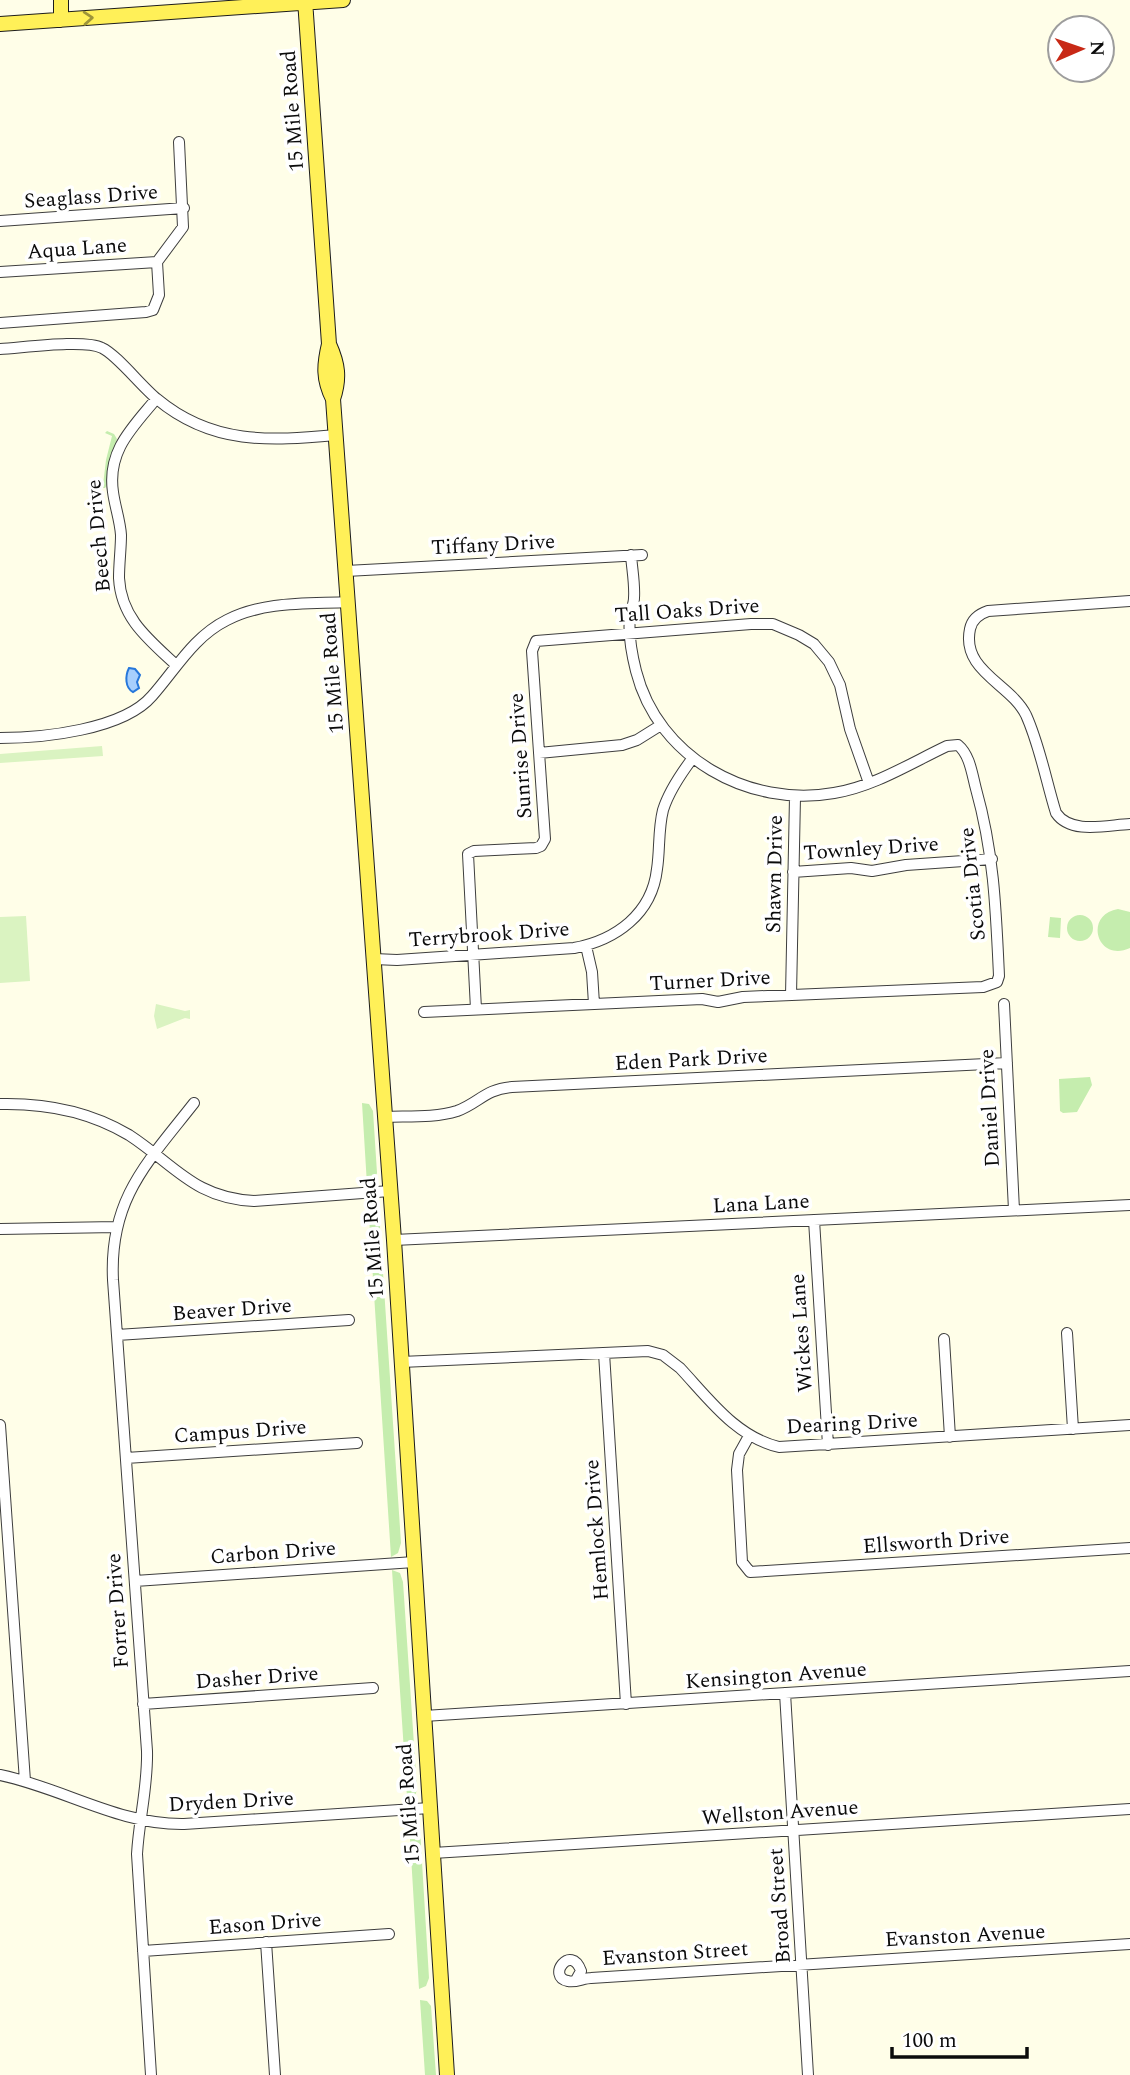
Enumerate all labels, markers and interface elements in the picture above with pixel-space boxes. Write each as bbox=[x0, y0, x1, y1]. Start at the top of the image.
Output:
one-way arrow bbox=[82, 11, 93, 26]
north arrow bbox=[1046, 14, 1116, 84]
text: N bbox=[1082, 40, 1111, 57]
street label: 15 Mile Road bbox=[273, 49, 313, 173]
street label: Seaglass Drive bbox=[23, 176, 159, 218]
street label: Aqua Lane bbox=[26, 230, 128, 268]
street label: Beech Drive bbox=[78, 478, 120, 594]
street label: Tiffany Drive bbox=[430, 526, 556, 564]
street label: Tall Oaks Drive bbox=[614, 590, 761, 632]
street label: 15 Mile Road bbox=[313, 611, 353, 735]
street label: Sunrise Drive bbox=[501, 692, 541, 820]
street label: Shawn Drive bbox=[758, 815, 792, 933]
street label: Scotia Drive bbox=[951, 826, 995, 942]
street label: Townley Drive bbox=[802, 828, 940, 870]
street label: Terrybrook Drive bbox=[407, 913, 571, 957]
street label: Turner Drive bbox=[649, 962, 772, 1000]
street label: Eden Park Drive bbox=[614, 1040, 768, 1080]
street label: Daniel Drive bbox=[971, 1048, 1009, 1168]
street label: 15 Mile Road bbox=[353, 1176, 393, 1300]
street label: Lana Lane bbox=[712, 1185, 810, 1223]
street label: Wickes Lane bbox=[782, 1273, 822, 1393]
street label: Beaver Drive bbox=[171, 1290, 293, 1330]
street label: Dearing Drive bbox=[785, 1405, 919, 1443]
street label: Campus Drive bbox=[173, 1411, 308, 1453]
street label: Hemlock Drive bbox=[576, 1458, 618, 1602]
street label: Ellsworth Drive bbox=[862, 1521, 1010, 1563]
street label: Carbon Drive bbox=[209, 1533, 337, 1573]
street label: Forrer Drive bbox=[98, 1552, 138, 1670]
street label: Kensington Avenue bbox=[684, 1654, 868, 1698]
street label: Dasher Drive bbox=[195, 1658, 320, 1698]
street label: 15 Mile Road bbox=[389, 1742, 429, 1866]
street label: Dryden Drive bbox=[168, 1783, 295, 1821]
street label: Wellston Avenue bbox=[701, 1792, 860, 1834]
street label: Broad Street bbox=[760, 1847, 800, 1965]
street label: Eason Drive bbox=[207, 1904, 323, 1944]
street label: Evanston Avenue bbox=[884, 1916, 1046, 1956]
street label: Evanston Street bbox=[601, 1933, 749, 1975]
scale bar bbox=[892, 2016, 1027, 2060]
text: 100 m bbox=[902, 2025, 957, 2057]

